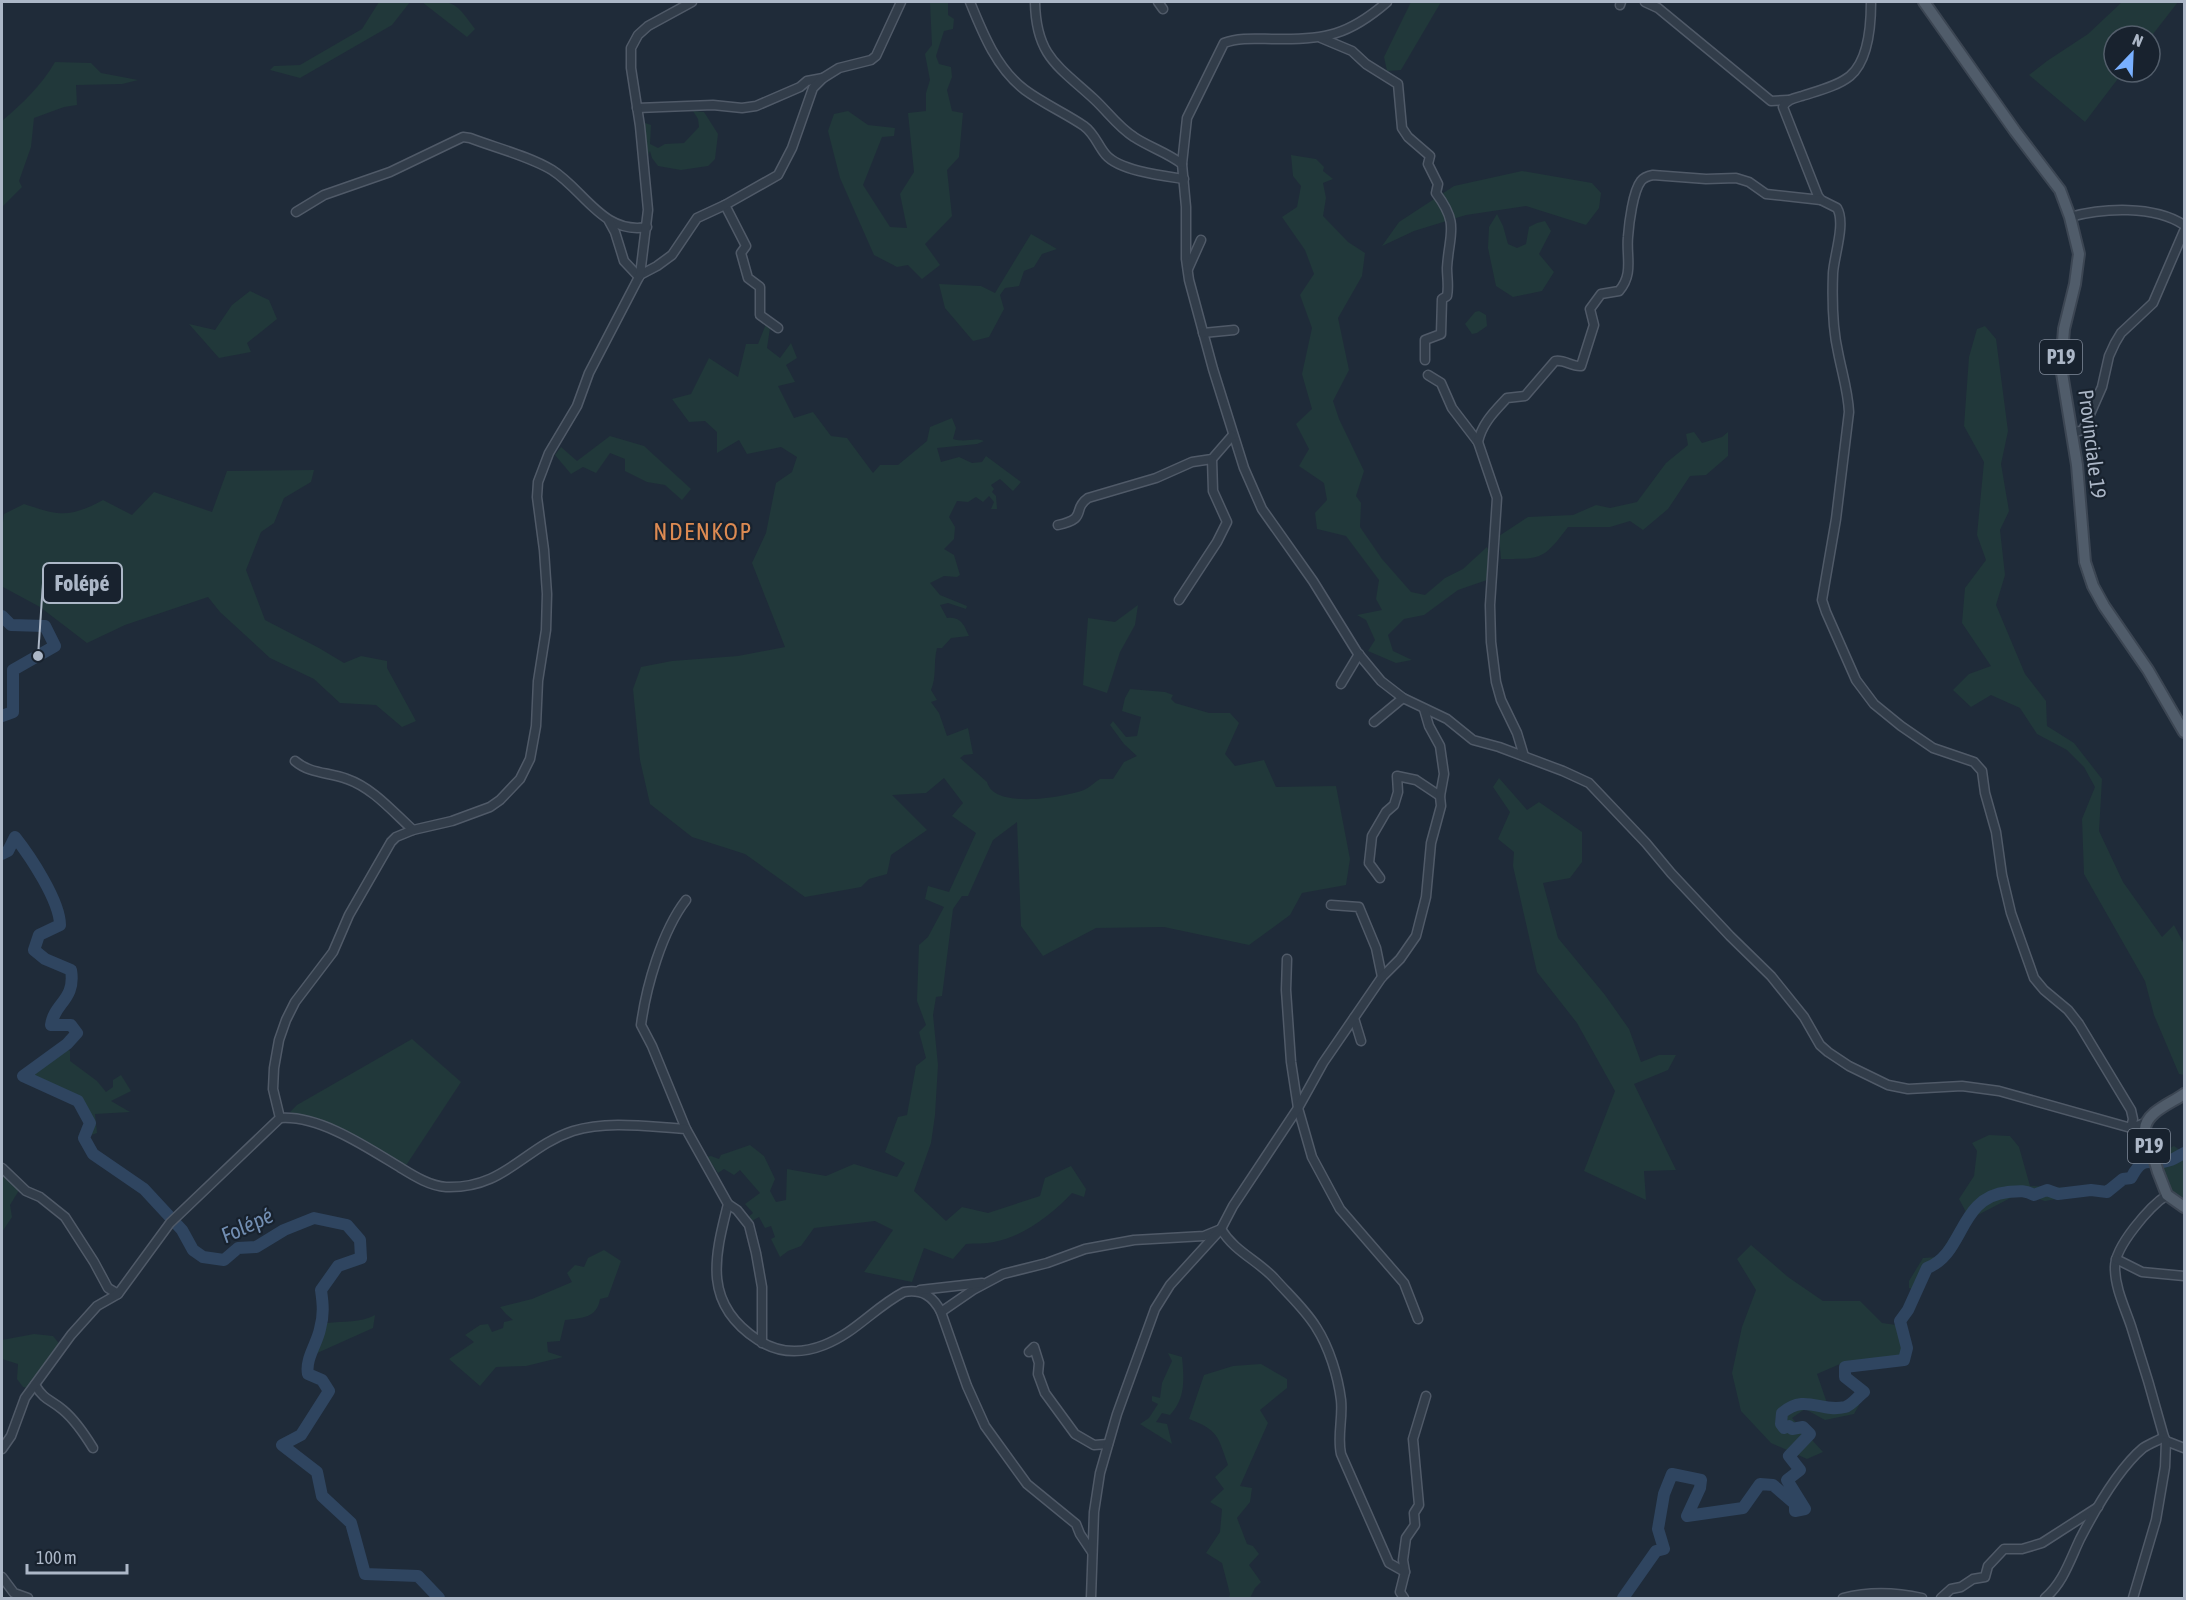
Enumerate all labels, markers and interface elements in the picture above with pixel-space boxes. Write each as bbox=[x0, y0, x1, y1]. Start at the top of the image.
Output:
north arrow bbox=[2102, 24, 2162, 84]
text: N bbox=[2130, 30, 2146, 50]
road number: P19 bbox=[2040, 340, 2082, 374]
street label: Provinciale 19 bbox=[2074, 388, 2112, 500]
district label: NDENKOP bbox=[653, 518, 753, 545]
callout: Folépé bbox=[43, 563, 122, 603]
text: Folépé bbox=[55, 570, 109, 596]
road number: P19 bbox=[2128, 1129, 2170, 1163]
water label: Folépé bbox=[217, 1202, 277, 1248]
scale bar bbox=[27, 1537, 128, 1575]
text: 100 m bbox=[36, 1547, 77, 1568]

